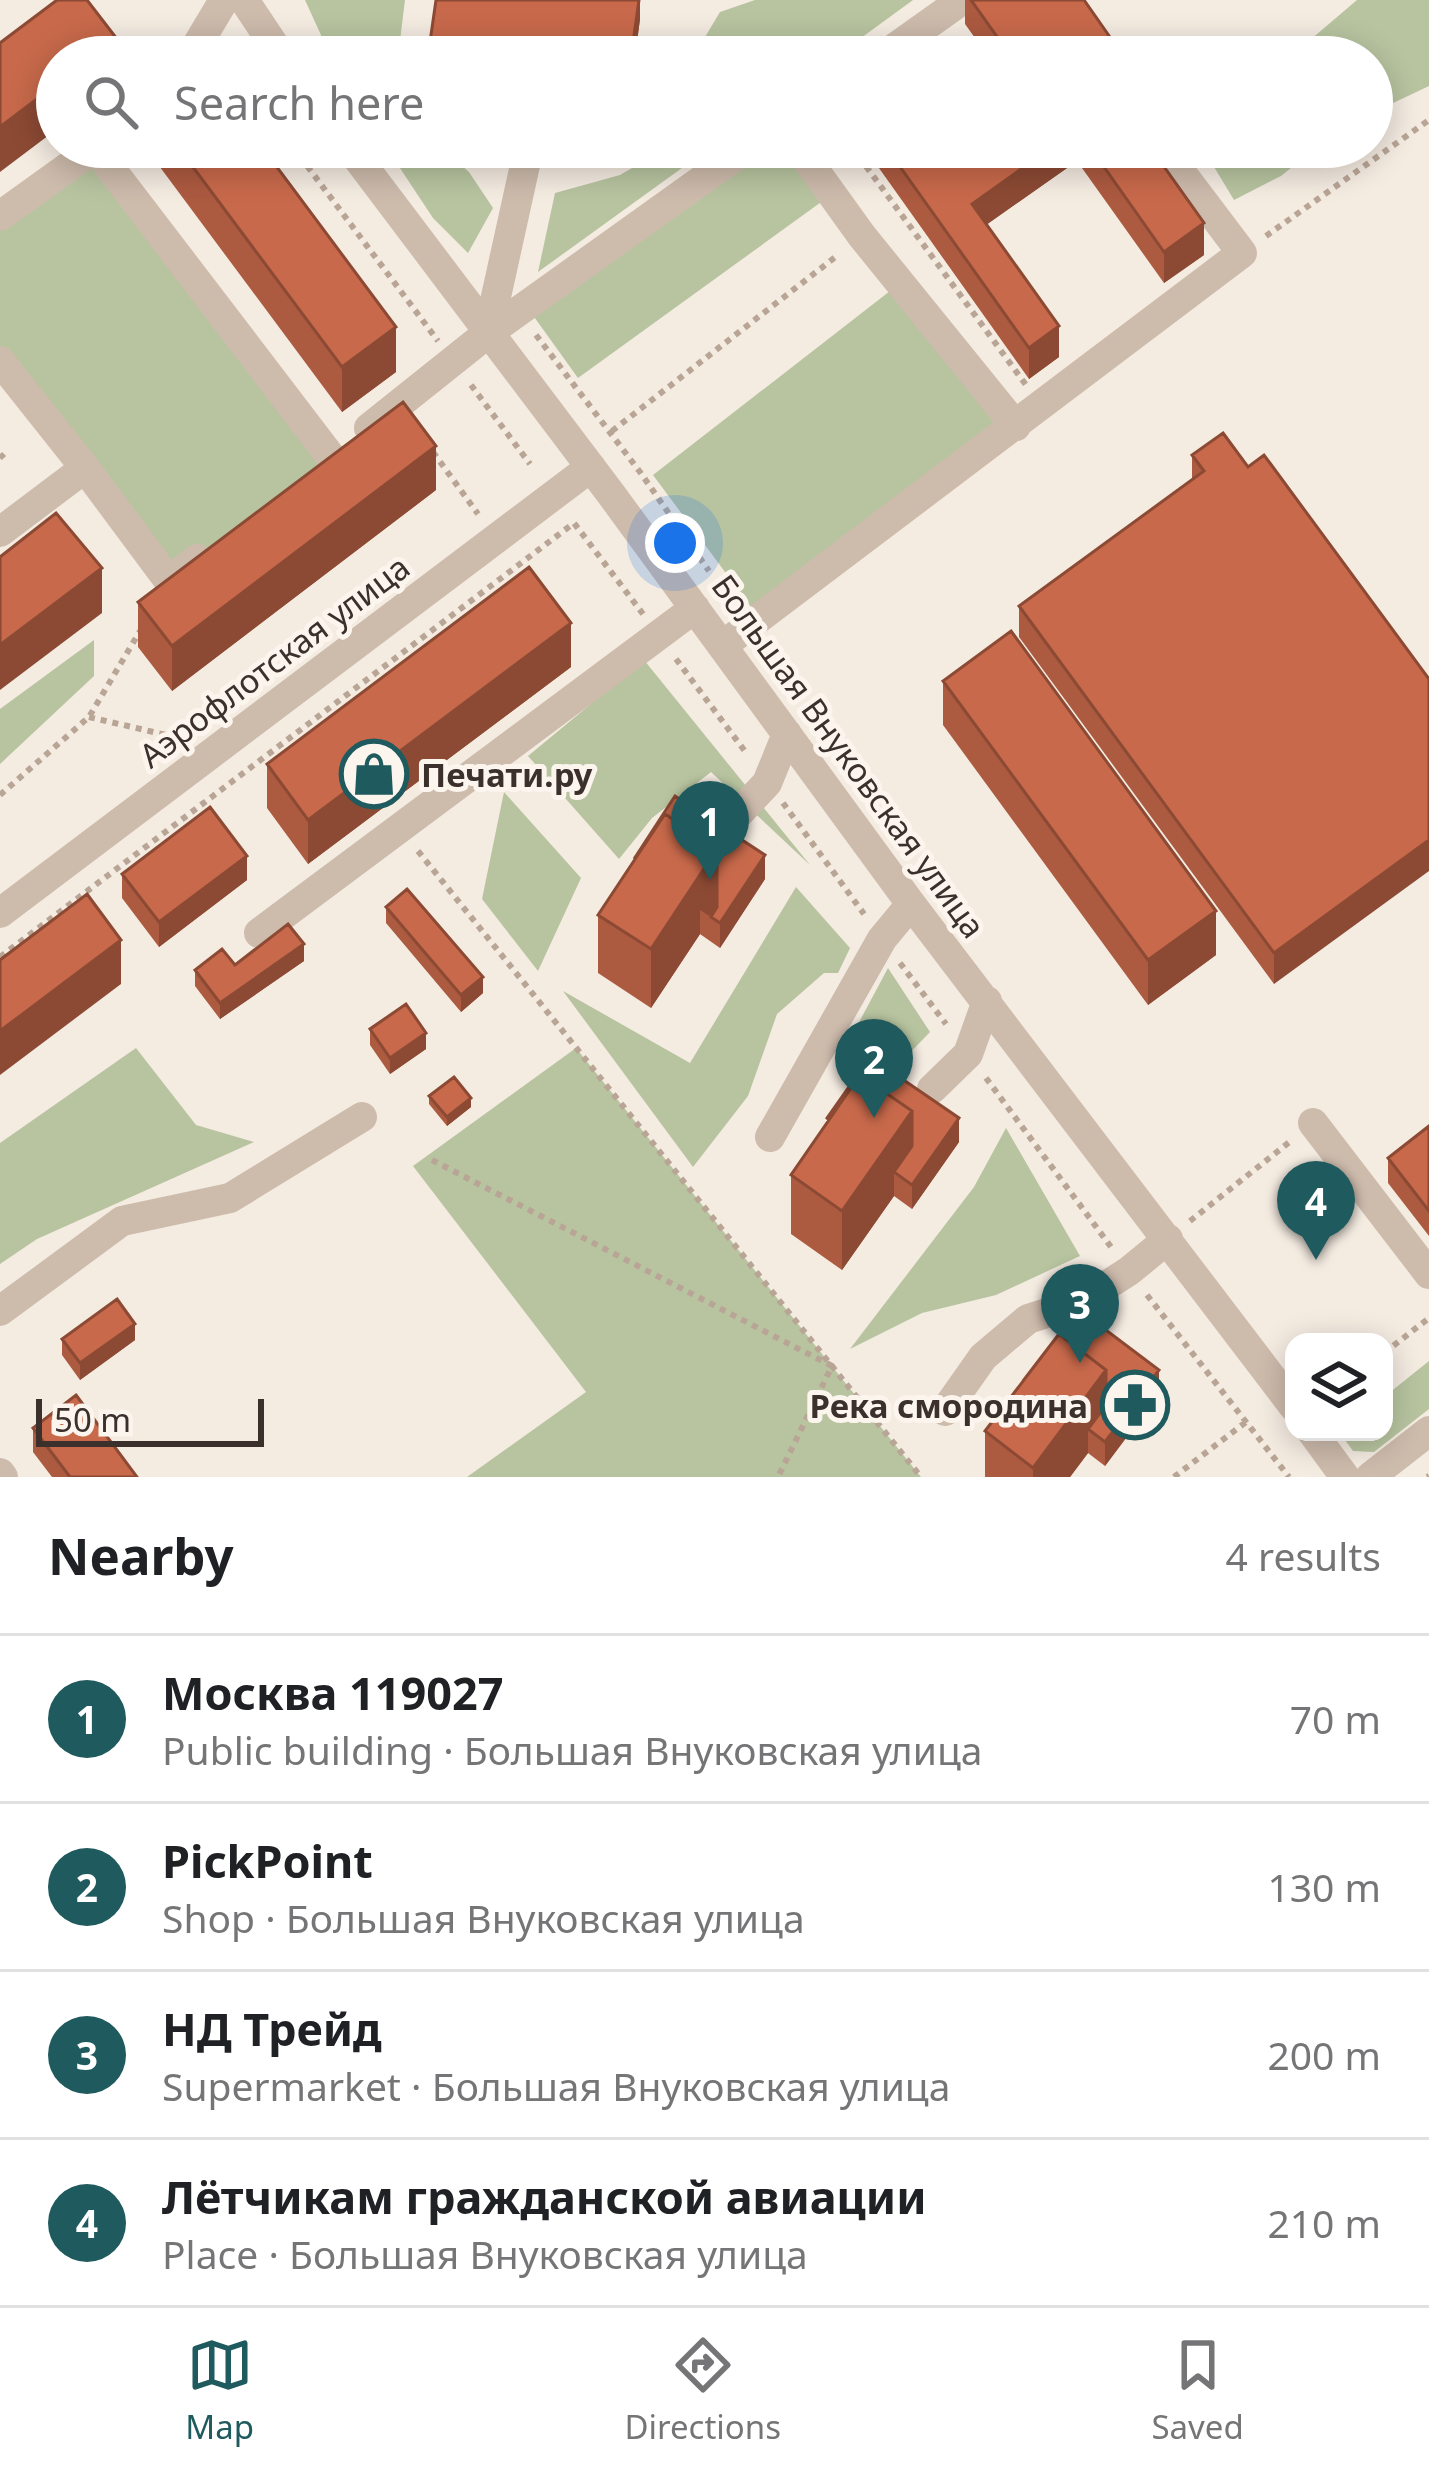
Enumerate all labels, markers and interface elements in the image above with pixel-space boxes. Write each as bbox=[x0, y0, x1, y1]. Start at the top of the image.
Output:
search box bbox=[36, 36, 1393, 168]
icon: search bbox=[78, 69, 144, 135]
text: Search here bbox=[174, 72, 424, 133]
your location bbox=[645, 513, 705, 573]
street label: Аэрофлотская улица bbox=[130, 544, 418, 778]
street label: Большая Внуковская улица bbox=[702, 565, 996, 947]
shop icon: Печати.ру bbox=[339, 739, 409, 809]
place label: Печати.ру bbox=[421, 752, 593, 797]
pin: 1 bbox=[671, 781, 749, 880]
pin: 2 bbox=[835, 1019, 913, 1118]
pin: 4 bbox=[1277, 1161, 1355, 1260]
pin: 3 bbox=[1041, 1264, 1119, 1363]
map controls bbox=[1285, 1333, 1393, 1441]
button: layers bbox=[1285, 1333, 1393, 1441]
pharmacy icon: Река смородина bbox=[1100, 1370, 1170, 1440]
place label: Река смородина bbox=[809, 1383, 1088, 1428]
scale bar bbox=[36, 1393, 264, 1446]
text: 50 m bbox=[54, 1397, 131, 1442]
text: Nearby bbox=[48, 1520, 234, 1590]
text: 4 results bbox=[1226, 1529, 1381, 1582]
text: Москва 119027 bbox=[162, 1662, 503, 1723]
text: 1 bbox=[76, 1692, 98, 1745]
text: 70 m bbox=[1290, 1692, 1381, 1745]
text: Public building · Большая Внуковская улица bbox=[162, 1723, 982, 1776]
text: PickPoint bbox=[162, 1830, 373, 1891]
text: 2 bbox=[76, 1860, 98, 1913]
text: 130 m bbox=[1267, 1860, 1381, 1913]
text: Shop · Большая Внуковская улица bbox=[162, 1891, 805, 1944]
text: НД Трейд bbox=[162, 1998, 382, 2059]
text: 3 bbox=[76, 2028, 98, 2081]
text: 200 m bbox=[1267, 2028, 1381, 2081]
text: Supermarket · Большая Внуковская улица bbox=[162, 2059, 950, 2112]
text: Лётчикам гражданской авиации bbox=[162, 2166, 926, 2227]
text: 4 bbox=[76, 2196, 98, 2249]
text: 210 m bbox=[1267, 2196, 1381, 2249]
text: Place · Большая Внуковская улица bbox=[162, 2227, 808, 2280]
tab: Map bbox=[185, 2332, 254, 2449]
tab: Directions bbox=[624, 2332, 781, 2449]
tab: Saved bbox=[1151, 2332, 1244, 2449]

